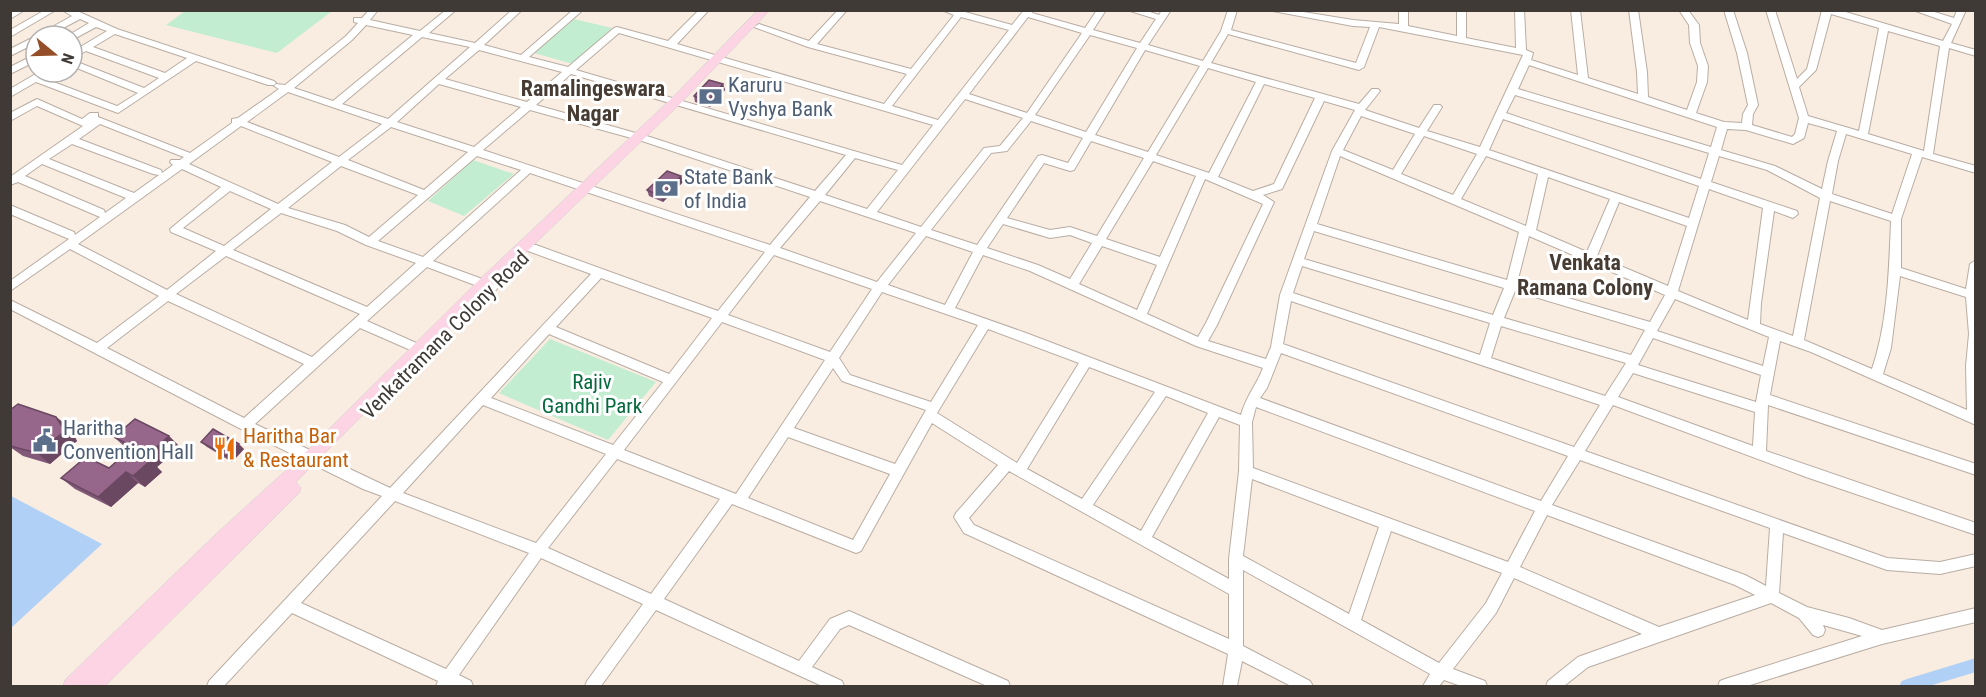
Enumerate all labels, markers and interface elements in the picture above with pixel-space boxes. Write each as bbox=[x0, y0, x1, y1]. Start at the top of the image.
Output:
north arrow bbox=[24, 24, 84, 84]
text: N bbox=[57, 51, 78, 66]
place label: Karuru Vyshya Bank bbox=[728, 73, 833, 121]
district label: Ramalingeswara Nagar bbox=[521, 76, 665, 126]
bank icon: Karuru Vyshya Bank bbox=[697, 84, 723, 110]
place label: State Bank of India bbox=[684, 165, 774, 213]
bank icon: State Bank of India bbox=[653, 176, 679, 202]
street label: Venkatramana Colony Road bbox=[356, 246, 534, 424]
district label: Venkata Ramana Colony bbox=[1517, 250, 1653, 300]
park label: Rajiv Gandhi Park bbox=[542, 370, 643, 418]
place label: Haritha Convention Hall bbox=[63, 416, 194, 464]
place label: Haritha Bar & Restaurant bbox=[243, 424, 349, 472]
public building icon: Haritha Convention Hall bbox=[32, 427, 58, 453]
restaurant icon: Haritha Bar & Restaurant bbox=[212, 435, 238, 461]

